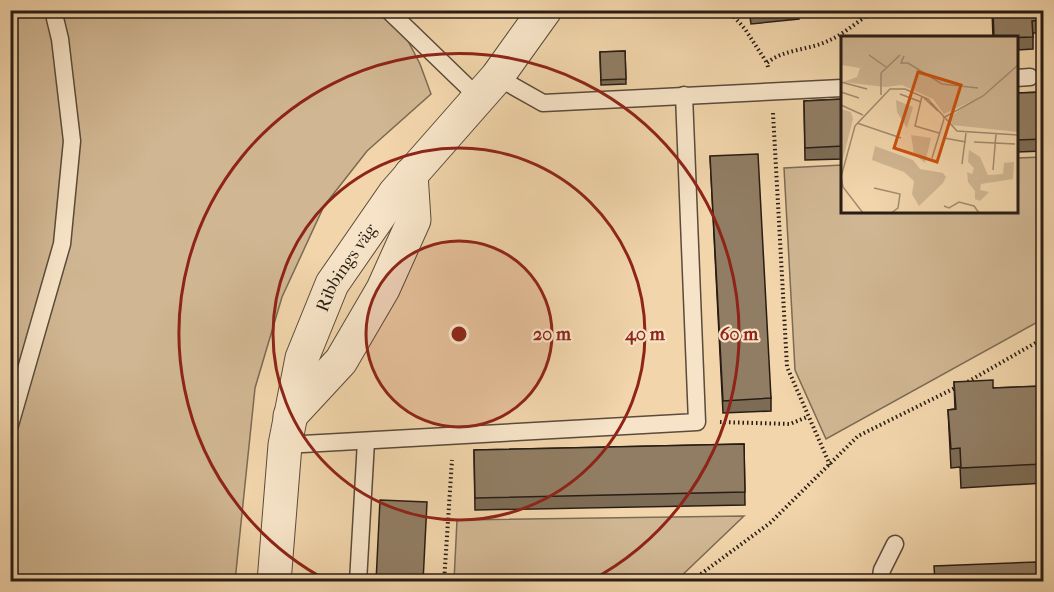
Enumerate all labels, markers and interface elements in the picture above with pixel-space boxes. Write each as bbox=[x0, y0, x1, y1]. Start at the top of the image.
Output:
inset map bbox=[841, 36, 1018, 213]
street label: Ribbings väg bbox=[312, 220, 382, 315]
centre of rings bbox=[449, 324, 469, 344]
text: 20 m bbox=[533, 324, 572, 345]
text: 40 m bbox=[624, 324, 666, 345]
text: 60 m bbox=[720, 324, 759, 345]

